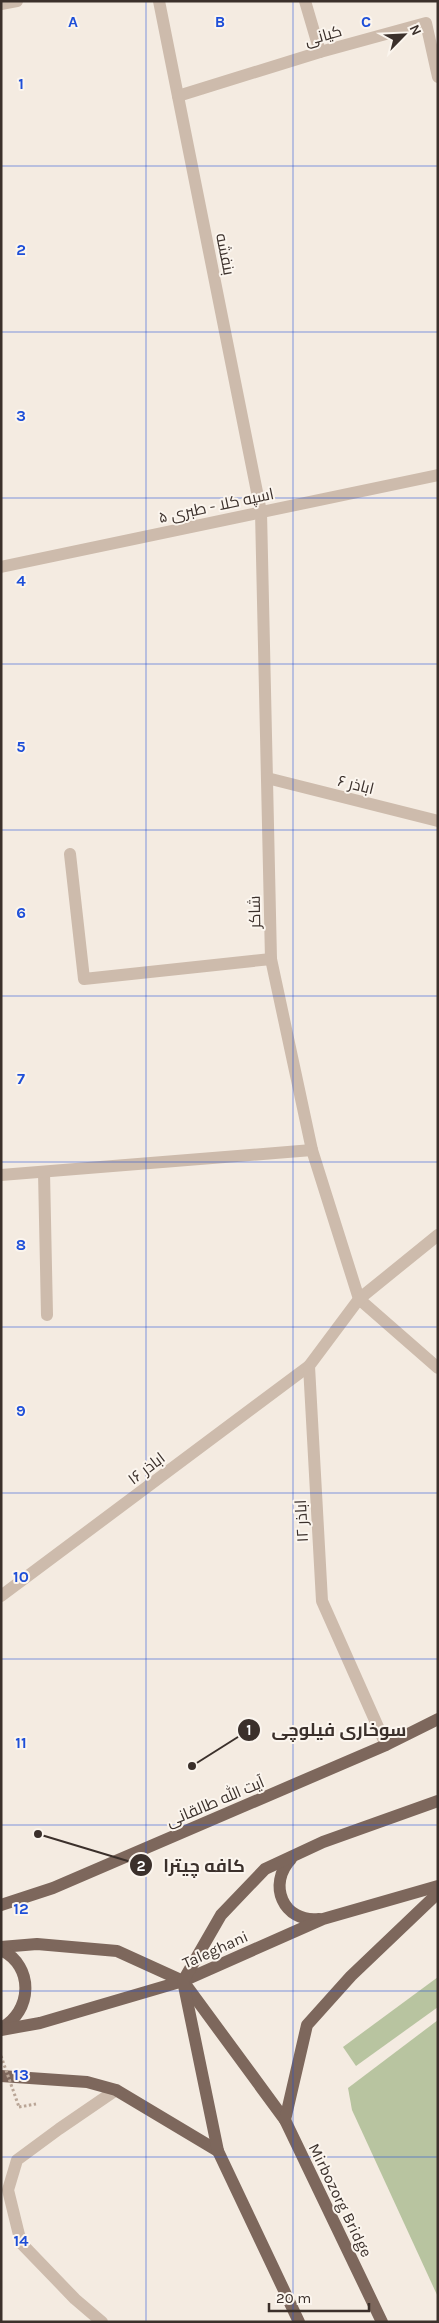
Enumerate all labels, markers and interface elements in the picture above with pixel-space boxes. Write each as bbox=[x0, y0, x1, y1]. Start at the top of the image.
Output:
north arrow bbox=[379, 10, 429, 60]
text: A bbox=[68, 12, 78, 31]
text: B bbox=[215, 12, 225, 31]
text: C bbox=[361, 12, 371, 31]
street label: کیانی bbox=[302, 21, 344, 51]
text: N bbox=[406, 22, 425, 38]
text: 1 bbox=[18, 74, 24, 93]
street label: بنفشه bbox=[212, 232, 239, 277]
text: 2 bbox=[16, 240, 26, 259]
text: 3 bbox=[16, 406, 26, 425]
street label: اسپه کلا - طبری ۵ bbox=[157, 484, 276, 528]
text: 4 bbox=[16, 571, 26, 590]
text: 5 bbox=[16, 737, 26, 756]
street label: اباذر ۶ bbox=[336, 771, 376, 798]
street label: شاکر bbox=[245, 895, 264, 930]
text: 6 bbox=[16, 903, 26, 922]
text: 7 bbox=[17, 1069, 25, 1088]
text: 8 bbox=[16, 1235, 26, 1254]
text: 9 bbox=[16, 1401, 26, 1420]
street label: اباذر ۱۶ bbox=[124, 1448, 169, 1489]
street label: اباذر ۱۲ bbox=[291, 1499, 312, 1543]
text: 10 bbox=[13, 1567, 29, 1586]
callout: سوخاری فیلوچی bbox=[236, 1714, 416, 1747]
text: سوخاری فیلوچی bbox=[272, 1719, 406, 1742]
text: 1 bbox=[246, 1721, 252, 1739]
text: 11 bbox=[15, 1733, 27, 1752]
street label: آیت الله طالقانی bbox=[163, 1771, 268, 1832]
callout: کافه چیترا bbox=[129, 1849, 255, 1882]
text: کافه چیترا bbox=[163, 1855, 245, 1878]
text: 2 bbox=[136, 1857, 146, 1875]
text: 12 bbox=[13, 1899, 29, 1918]
street label: Taleghani bbox=[179, 1927, 251, 1972]
text: 13 bbox=[13, 2065, 29, 2084]
street label: Mirbozorg Bridge bbox=[305, 2140, 376, 2260]
text: 14 bbox=[13, 2231, 29, 2250]
scale bar bbox=[269, 2280, 369, 2312]
text: 20 m bbox=[276, 2289, 311, 2307]

